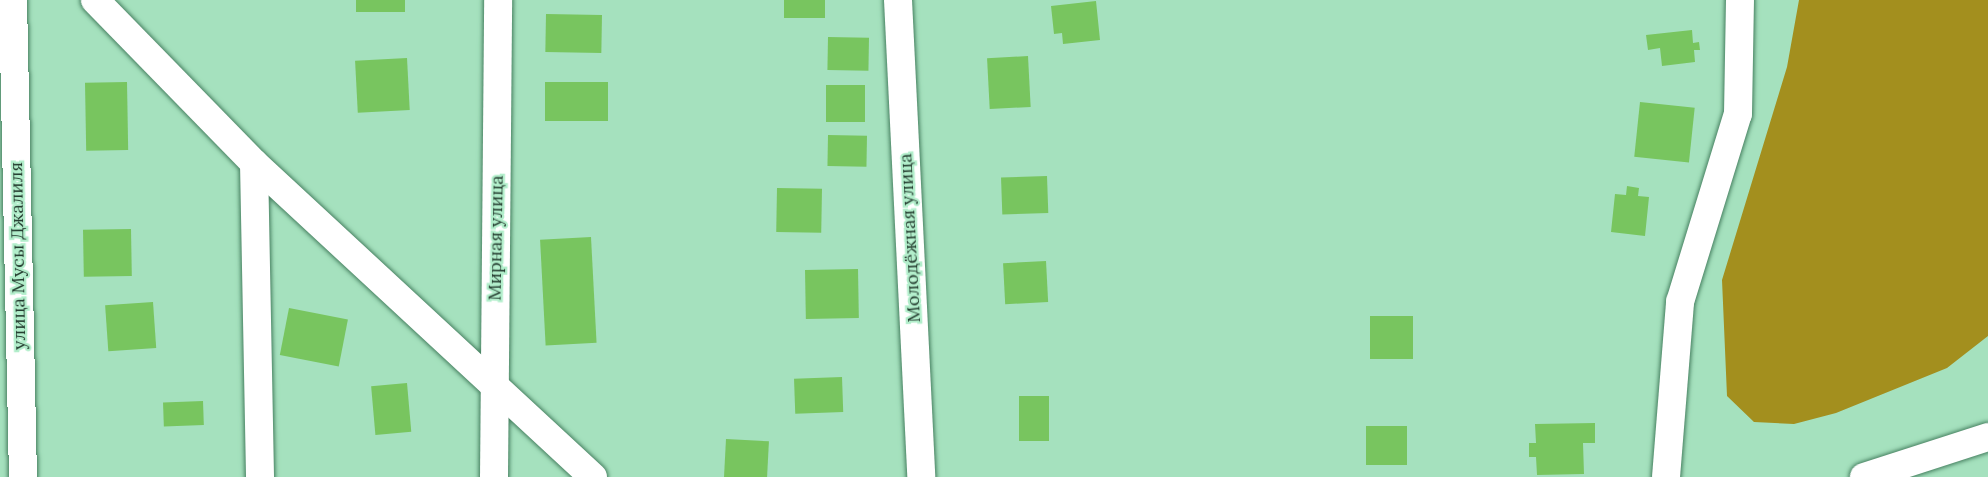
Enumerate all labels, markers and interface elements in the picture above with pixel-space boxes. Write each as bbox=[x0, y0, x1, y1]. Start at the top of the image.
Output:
street label: Молодёжная улица bbox=[895, 153, 925, 323]
street label: улица Мусы Джалиля bbox=[6, 162, 30, 350]
street label: Мирная улица bbox=[484, 175, 508, 301]

